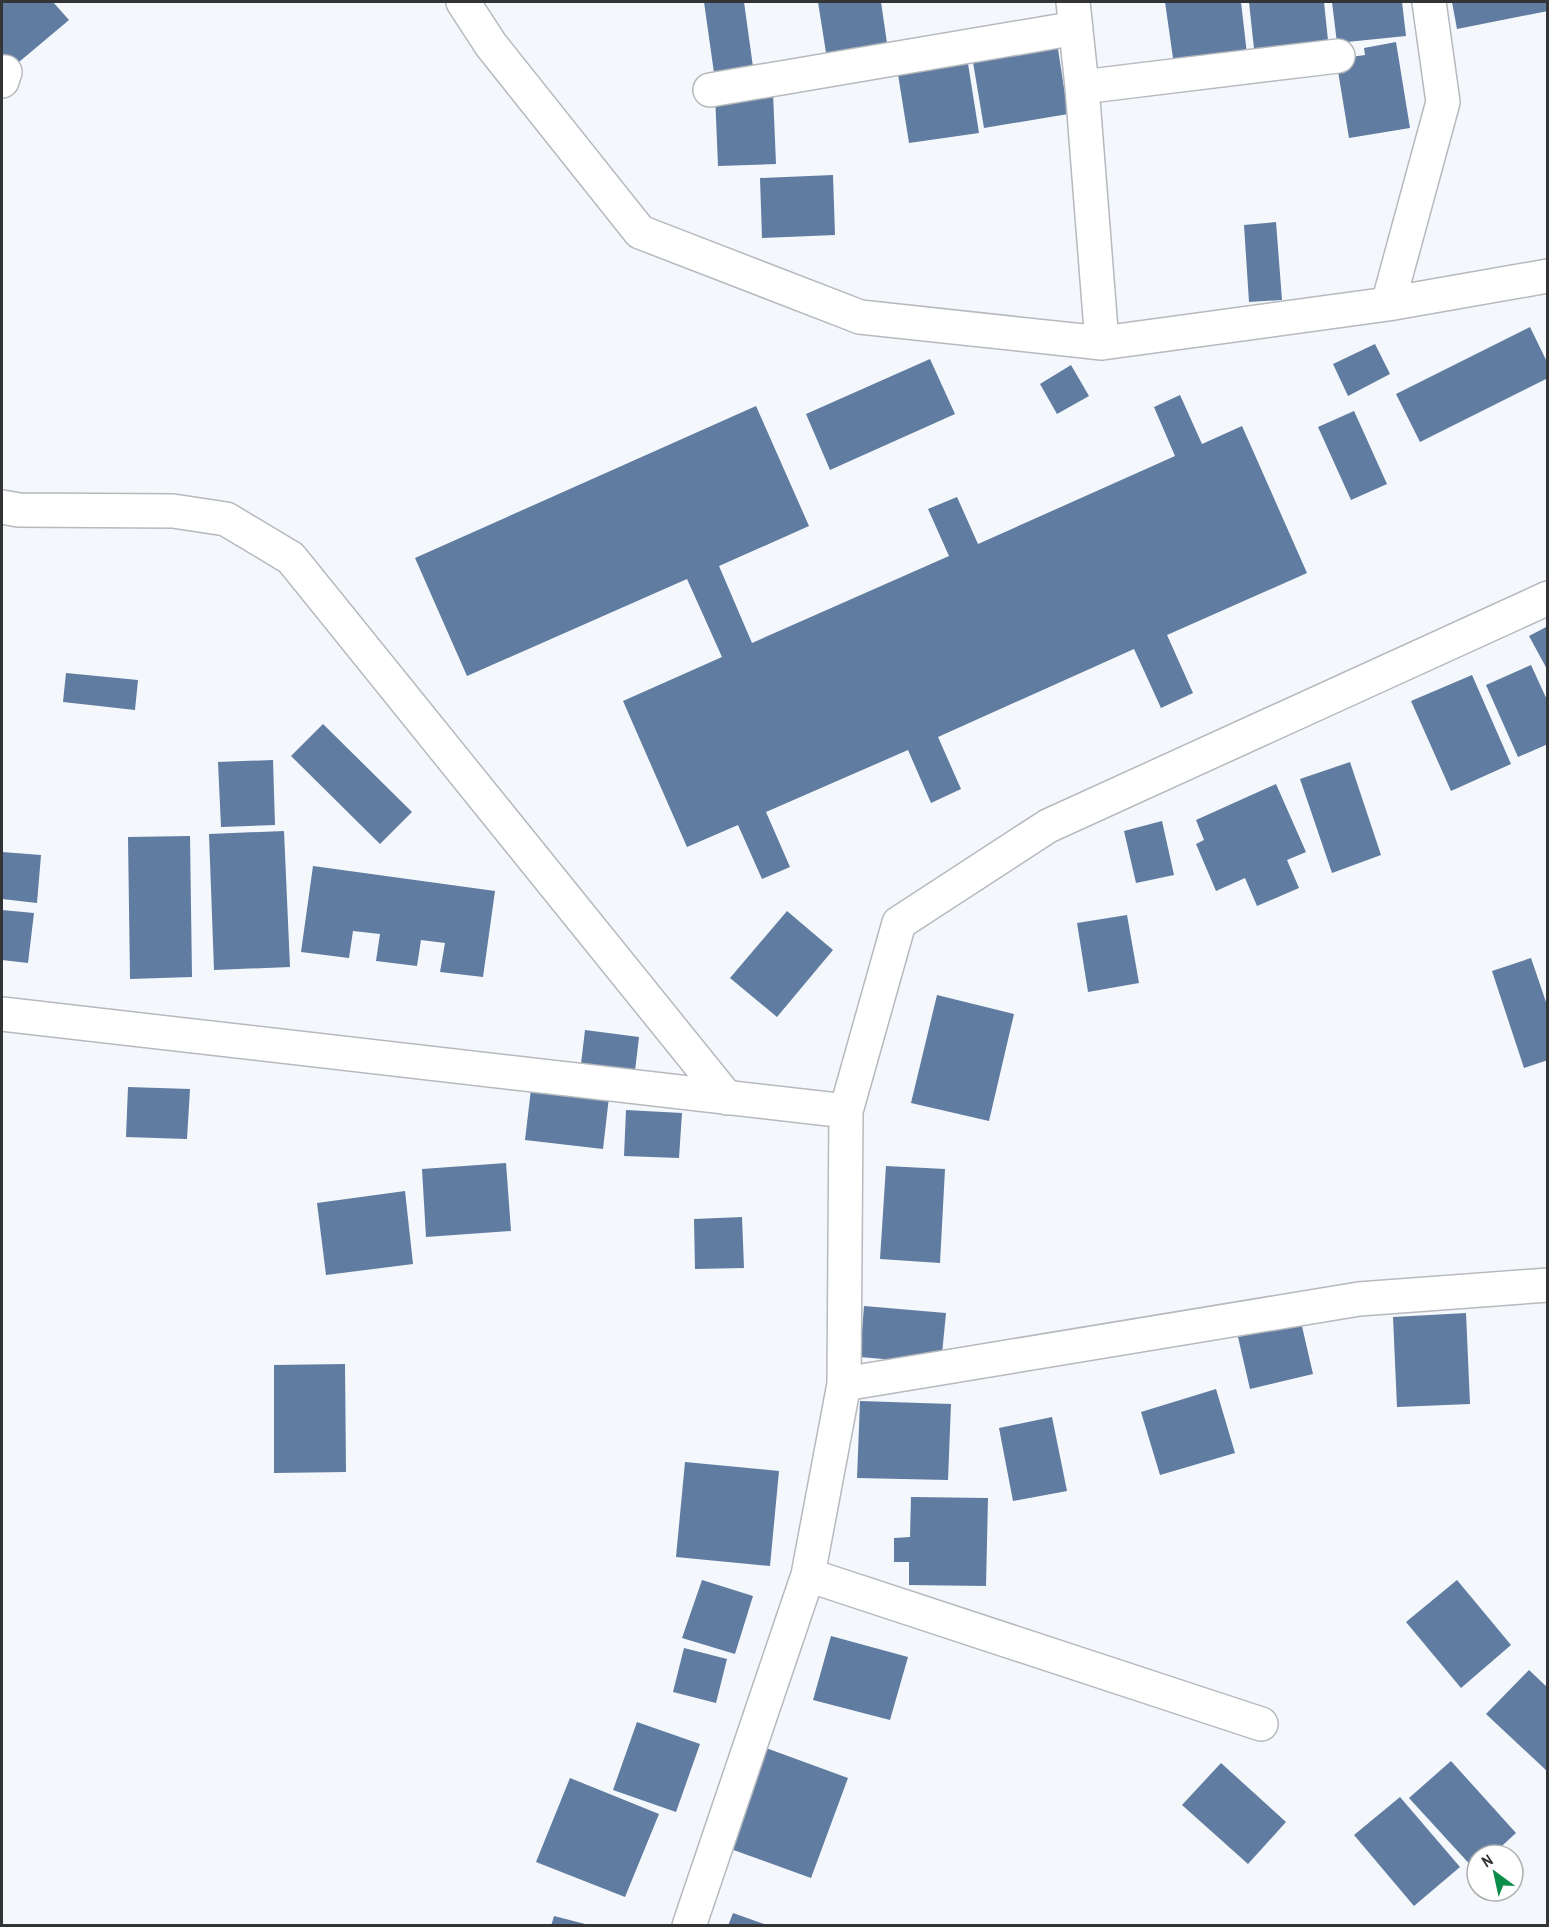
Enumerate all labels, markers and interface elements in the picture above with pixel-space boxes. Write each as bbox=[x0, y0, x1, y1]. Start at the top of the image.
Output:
north arrow bbox=[1465, 1843, 1525, 1903]
text: N bbox=[1477, 1849, 1497, 1872]

